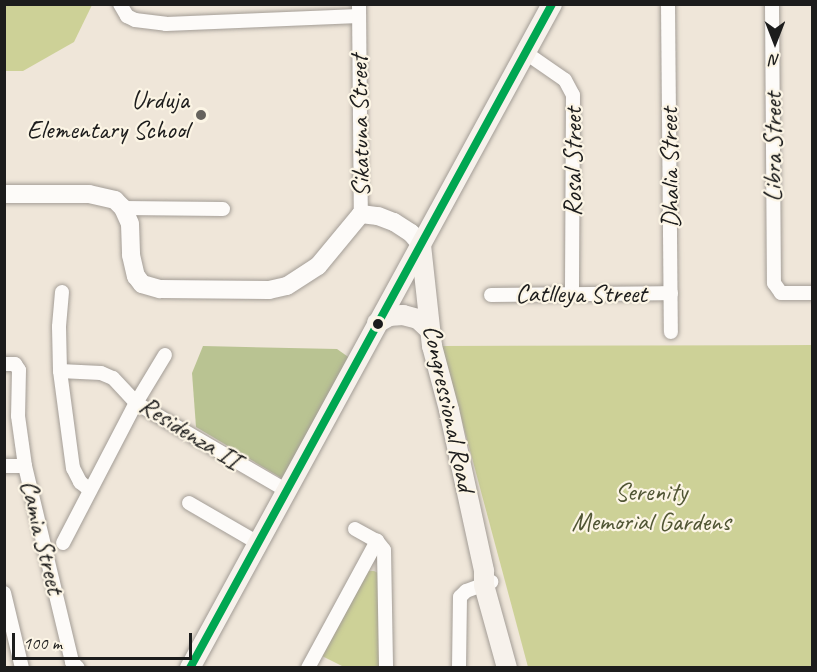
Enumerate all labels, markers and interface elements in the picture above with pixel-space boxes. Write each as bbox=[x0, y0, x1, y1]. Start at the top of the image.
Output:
north arrow bbox=[745, 12, 805, 72]
text: N bbox=[770, 50, 780, 70]
street label: Sikatuna Street bbox=[343, 55, 377, 197]
place label: Urduja Elementary School bbox=[27, 84, 189, 146]
street label: Libra Street bbox=[757, 92, 789, 202]
street label: Rosal Street bbox=[557, 107, 589, 217]
street label: Dhalia Street bbox=[653, 107, 687, 229]
marker: Urduja Elementary School bbox=[194, 108, 208, 122]
street label: Catlleya Street bbox=[515, 278, 647, 310]
unlabelled marker bbox=[372, 318, 384, 330]
street label: Congressional Road bbox=[416, 322, 482, 494]
street label: Residenza II bbox=[134, 390, 246, 476]
park label: Serenity Memorial Gardens bbox=[571, 476, 731, 538]
street label: Camia Street bbox=[13, 477, 71, 597]
scale bar bbox=[15, 621, 195, 659]
text: 100 m bbox=[23, 632, 62, 654]

